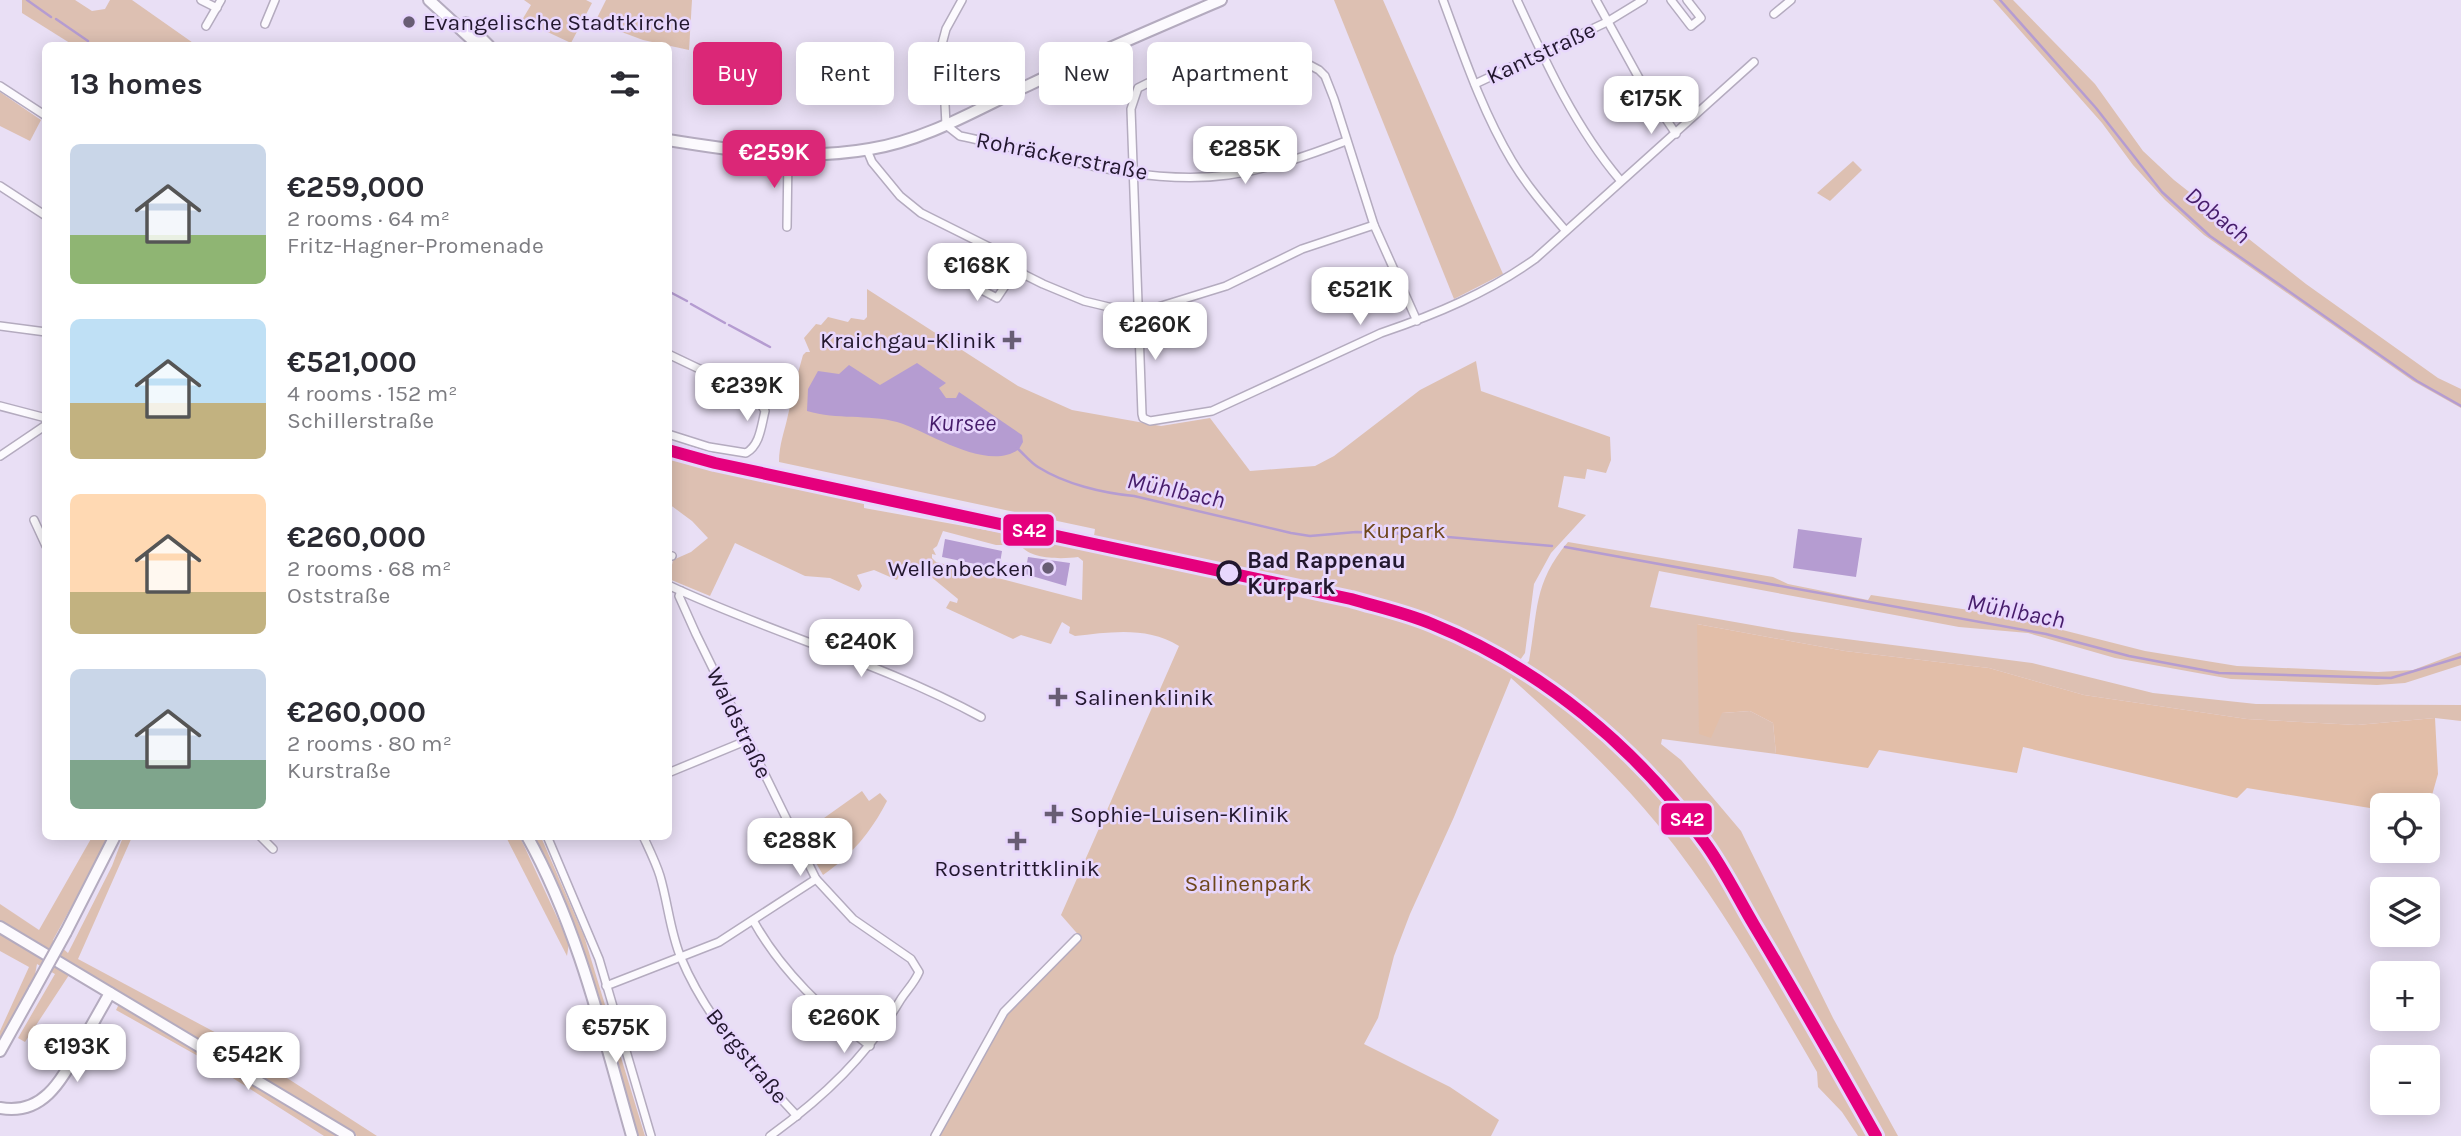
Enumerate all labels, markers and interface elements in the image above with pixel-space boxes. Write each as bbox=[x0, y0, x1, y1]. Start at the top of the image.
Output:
place label: Evangelische Stadtkirche bbox=[423, 9, 690, 36]
marker: Evangelische Stadtkirche bbox=[401, 14, 417, 30]
street label: Kantstraße bbox=[1482, 16, 1600, 90]
chip: Buy bbox=[693, 42, 782, 105]
chip: Rent bbox=[796, 42, 894, 105]
chip: Filters bbox=[908, 42, 1025, 105]
chip: New bbox=[1039, 42, 1133, 105]
chip: Apartment bbox=[1147, 42, 1312, 105]
icon: filters bbox=[606, 65, 644, 103]
text: 13 homes bbox=[70, 66, 203, 102]
pin: €175K bbox=[1602, 76, 1700, 136]
text: €175K bbox=[1620, 85, 1682, 112]
street label: Rohräckerstraße bbox=[974, 126, 1150, 186]
pin: €285K bbox=[1196, 127, 1294, 186]
pin: €259K bbox=[725, 130, 823, 190]
text: €285K bbox=[1209, 135, 1281, 162]
text: €259K bbox=[739, 139, 809, 166]
text: €259,000 bbox=[287, 169, 424, 205]
icon: home bbox=[126, 172, 210, 256]
water label: Dobach bbox=[2180, 181, 2256, 249]
text: 2 rooms · 64 m² bbox=[287, 205, 450, 232]
text: Fritz-Hagner-Promenade bbox=[287, 232, 544, 259]
pin: €168K bbox=[928, 244, 1026, 303]
text: €168K bbox=[944, 252, 1010, 279]
pin: €521K bbox=[1311, 268, 1409, 327]
text: €521K bbox=[1327, 276, 1393, 303]
pin: €260K bbox=[1106, 302, 1204, 362]
text: €260K bbox=[1119, 311, 1191, 338]
place label: Kraichgau-Klinik bbox=[820, 327, 996, 354]
marker: Kraichgau-Klinik bbox=[1002, 330, 1022, 350]
text: €521,000 bbox=[287, 344, 417, 380]
icon: home bbox=[126, 347, 210, 431]
pin: €239K bbox=[698, 364, 796, 423]
text: €239K bbox=[711, 372, 783, 399]
text: 4 rooms · 152 m² bbox=[287, 380, 458, 407]
text: Schillerstraße bbox=[287, 407, 434, 434]
water label: Kursee bbox=[928, 409, 996, 437]
water label: Mühlbach bbox=[1124, 466, 1228, 514]
line badge: S42 bbox=[1002, 513, 1055, 547]
park label: Kurpark bbox=[1362, 517, 1446, 544]
text: €260,000 bbox=[287, 519, 426, 555]
text: S42 bbox=[1012, 520, 1046, 542]
icon: home bbox=[126, 522, 210, 606]
place label: Bad Rappenau Kurpark bbox=[1247, 547, 1406, 600]
text: 2 rooms · 68 m² bbox=[287, 555, 451, 582]
place label: Wellenbecken bbox=[888, 555, 1034, 582]
marker: Wellenbecken bbox=[1040, 560, 1056, 576]
marker: Bad Rappenau Kurpark bbox=[1217, 561, 1241, 585]
text: Oststraße bbox=[287, 582, 390, 609]
water label: Mühlbach bbox=[1965, 588, 2067, 634]
pin: €240K bbox=[812, 620, 910, 679]
text: €240K bbox=[825, 628, 897, 655]
street label: Waldstraße bbox=[701, 663, 777, 783]
place label: Salinenklinik bbox=[1074, 684, 1213, 711]
marker: Salinenklinik bbox=[1048, 687, 1068, 707]
text: €260,000 bbox=[287, 694, 426, 730]
icon: home bbox=[126, 697, 210, 781]
text: 2 rooms · 80 m² bbox=[287, 730, 452, 757]
text: Kurstraße bbox=[287, 757, 391, 784]
map controls bbox=[2370, 793, 2440, 1115]
button: locate bbox=[2370, 793, 2440, 863]
place label: Sophie-Luisen-Klinik bbox=[1070, 801, 1289, 828]
line badge: S42 bbox=[1660, 802, 1713, 836]
marker: Sophie-Luisen-Klinik bbox=[1044, 804, 1064, 824]
text: S42 bbox=[1670, 809, 1704, 831]
pin: €288K bbox=[751, 818, 849, 878]
text: €288K bbox=[763, 827, 837, 854]
marker: Rosentrittklinik bbox=[1007, 831, 1027, 851]
place label: Rosentrittklinik bbox=[934, 855, 1100, 882]
park label: Salinenpark bbox=[1185, 870, 1311, 897]
button: layers bbox=[2370, 877, 2440, 947]
button: + bbox=[2370, 961, 2440, 1031]
pin: €260K bbox=[795, 996, 893, 1055]
street label: Bergstraße bbox=[700, 1003, 794, 1109]
text: €260K bbox=[808, 1004, 880, 1031]
pin: €575K bbox=[567, 1006, 665, 1065]
text: €575K bbox=[582, 1014, 650, 1041]
pin: €193K bbox=[28, 1024, 126, 1084]
pin: €542K bbox=[199, 1032, 297, 1092]
text: €193K bbox=[44, 1033, 110, 1060]
text: €542K bbox=[213, 1041, 283, 1068]
button: − bbox=[2370, 1045, 2440, 1115]

